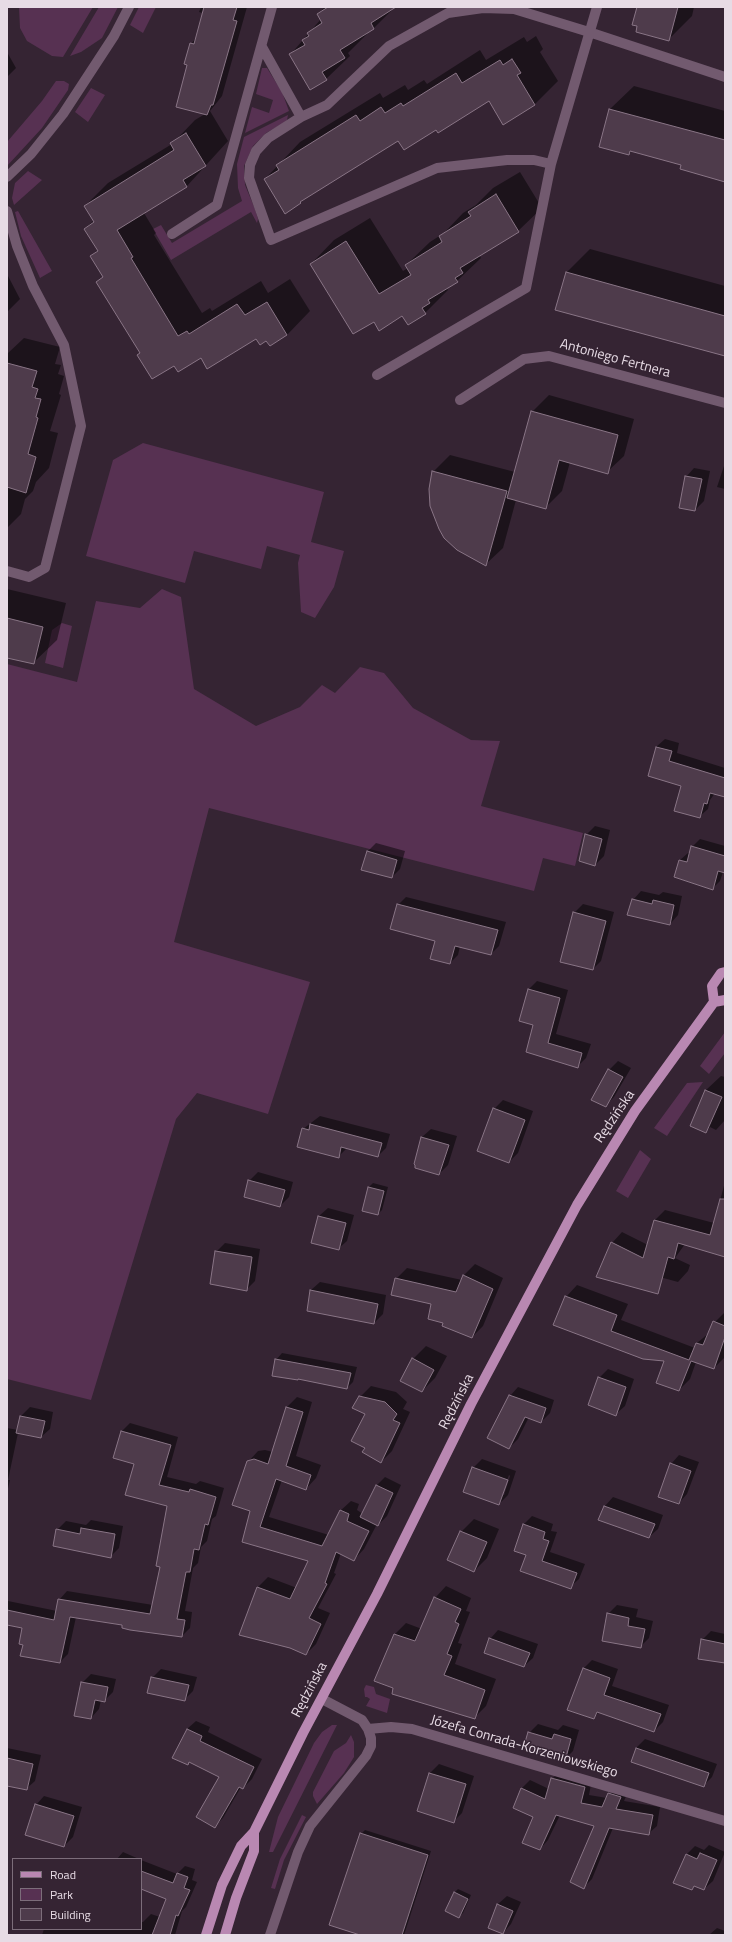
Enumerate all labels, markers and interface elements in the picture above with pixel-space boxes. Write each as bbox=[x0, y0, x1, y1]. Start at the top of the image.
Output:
street label: Antoniego Fertnera bbox=[558, 336, 672, 382]
street label: Rędzińska bbox=[591, 1087, 639, 1147]
street label: Rędzińska bbox=[436, 1371, 478, 1433]
street label: Rędzińska bbox=[288, 1660, 332, 1720]
street label: Józefa Conrada-Korzeniowskiego bbox=[428, 1712, 620, 1782]
legend bbox=[12, 1858, 142, 1930]
text: Road bbox=[50, 1865, 76, 1884]
text: Park bbox=[50, 1885, 73, 1904]
text: Building bbox=[50, 1905, 91, 1924]

